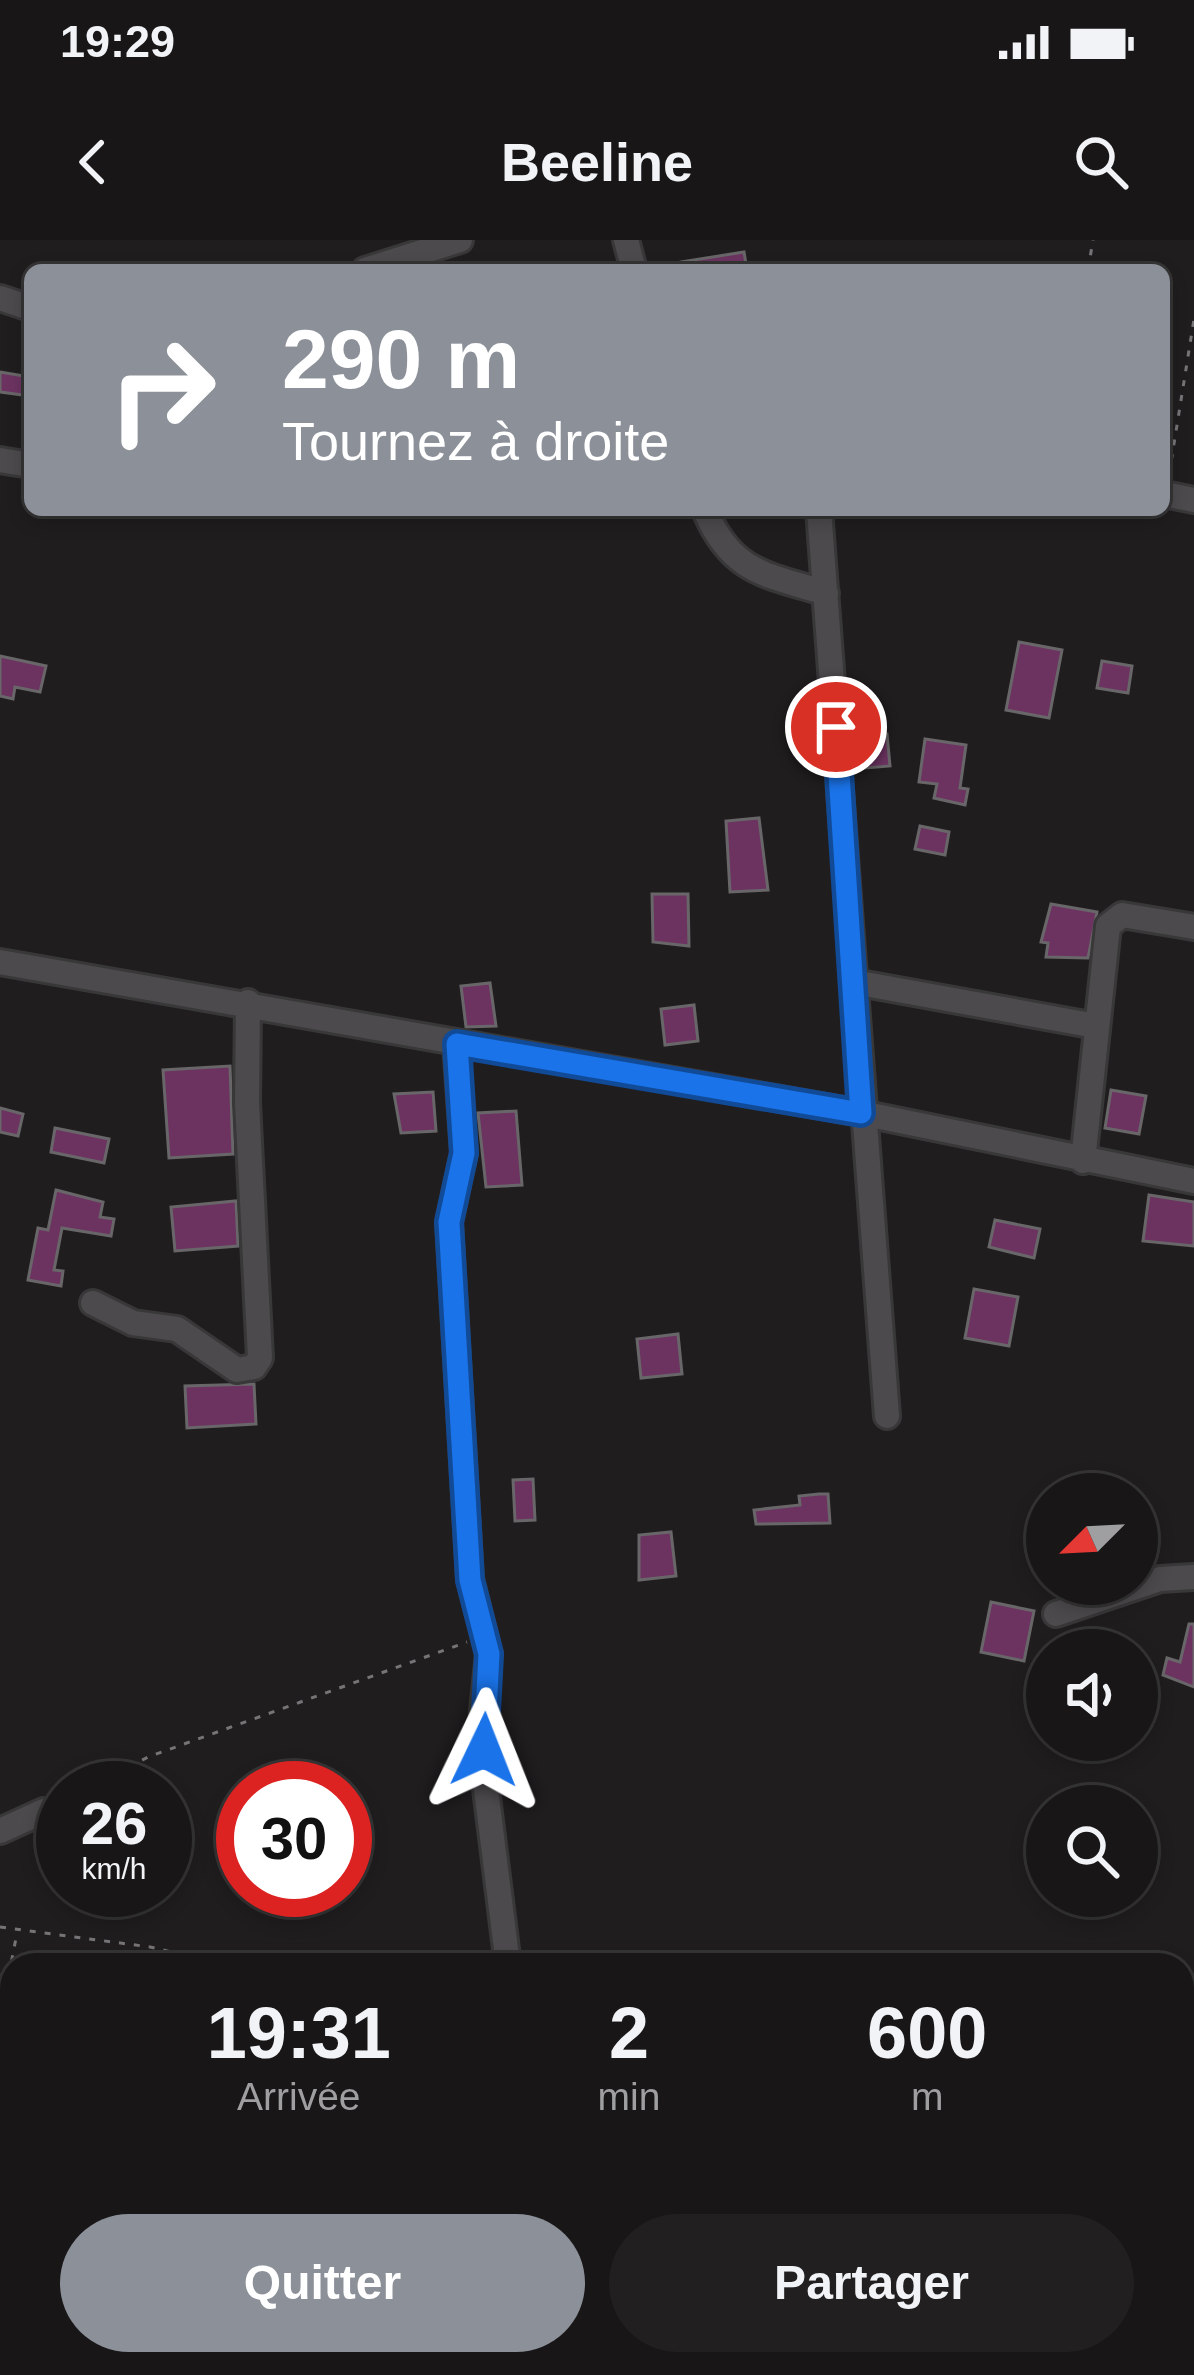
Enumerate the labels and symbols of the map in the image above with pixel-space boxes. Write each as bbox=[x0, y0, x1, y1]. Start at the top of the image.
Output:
pin bbox=[785, 676, 887, 778]
north arrow bbox=[1026, 1473, 1158, 1605]
position arrow bbox=[421, 1687, 547, 1813]
speed limit sign: 30 bbox=[216, 1761, 372, 1917]

